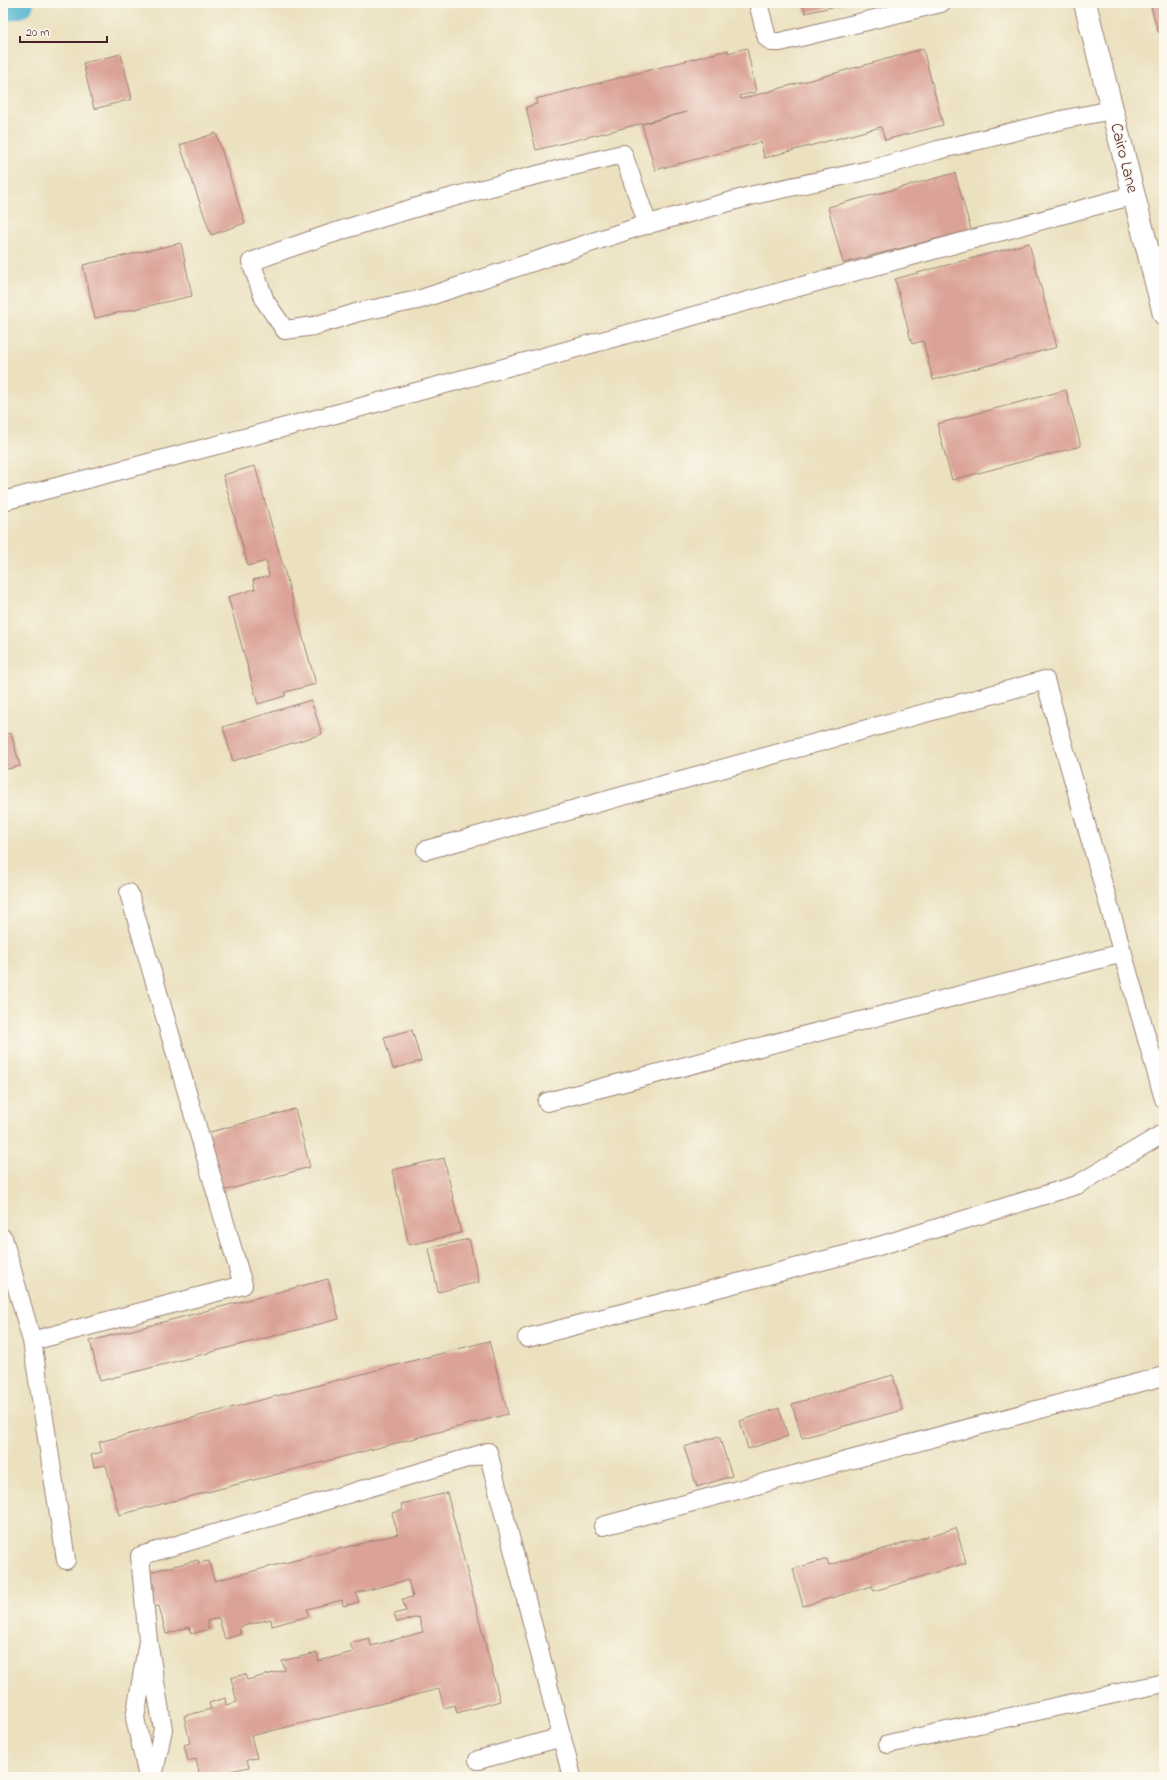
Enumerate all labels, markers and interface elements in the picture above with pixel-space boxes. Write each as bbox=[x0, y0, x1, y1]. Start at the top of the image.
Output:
scale bar bbox=[20, 18, 107, 44]
text: 20 m bbox=[26, 24, 49, 42]
street label: Cairo Lane bbox=[1103, 120, 1145, 196]

